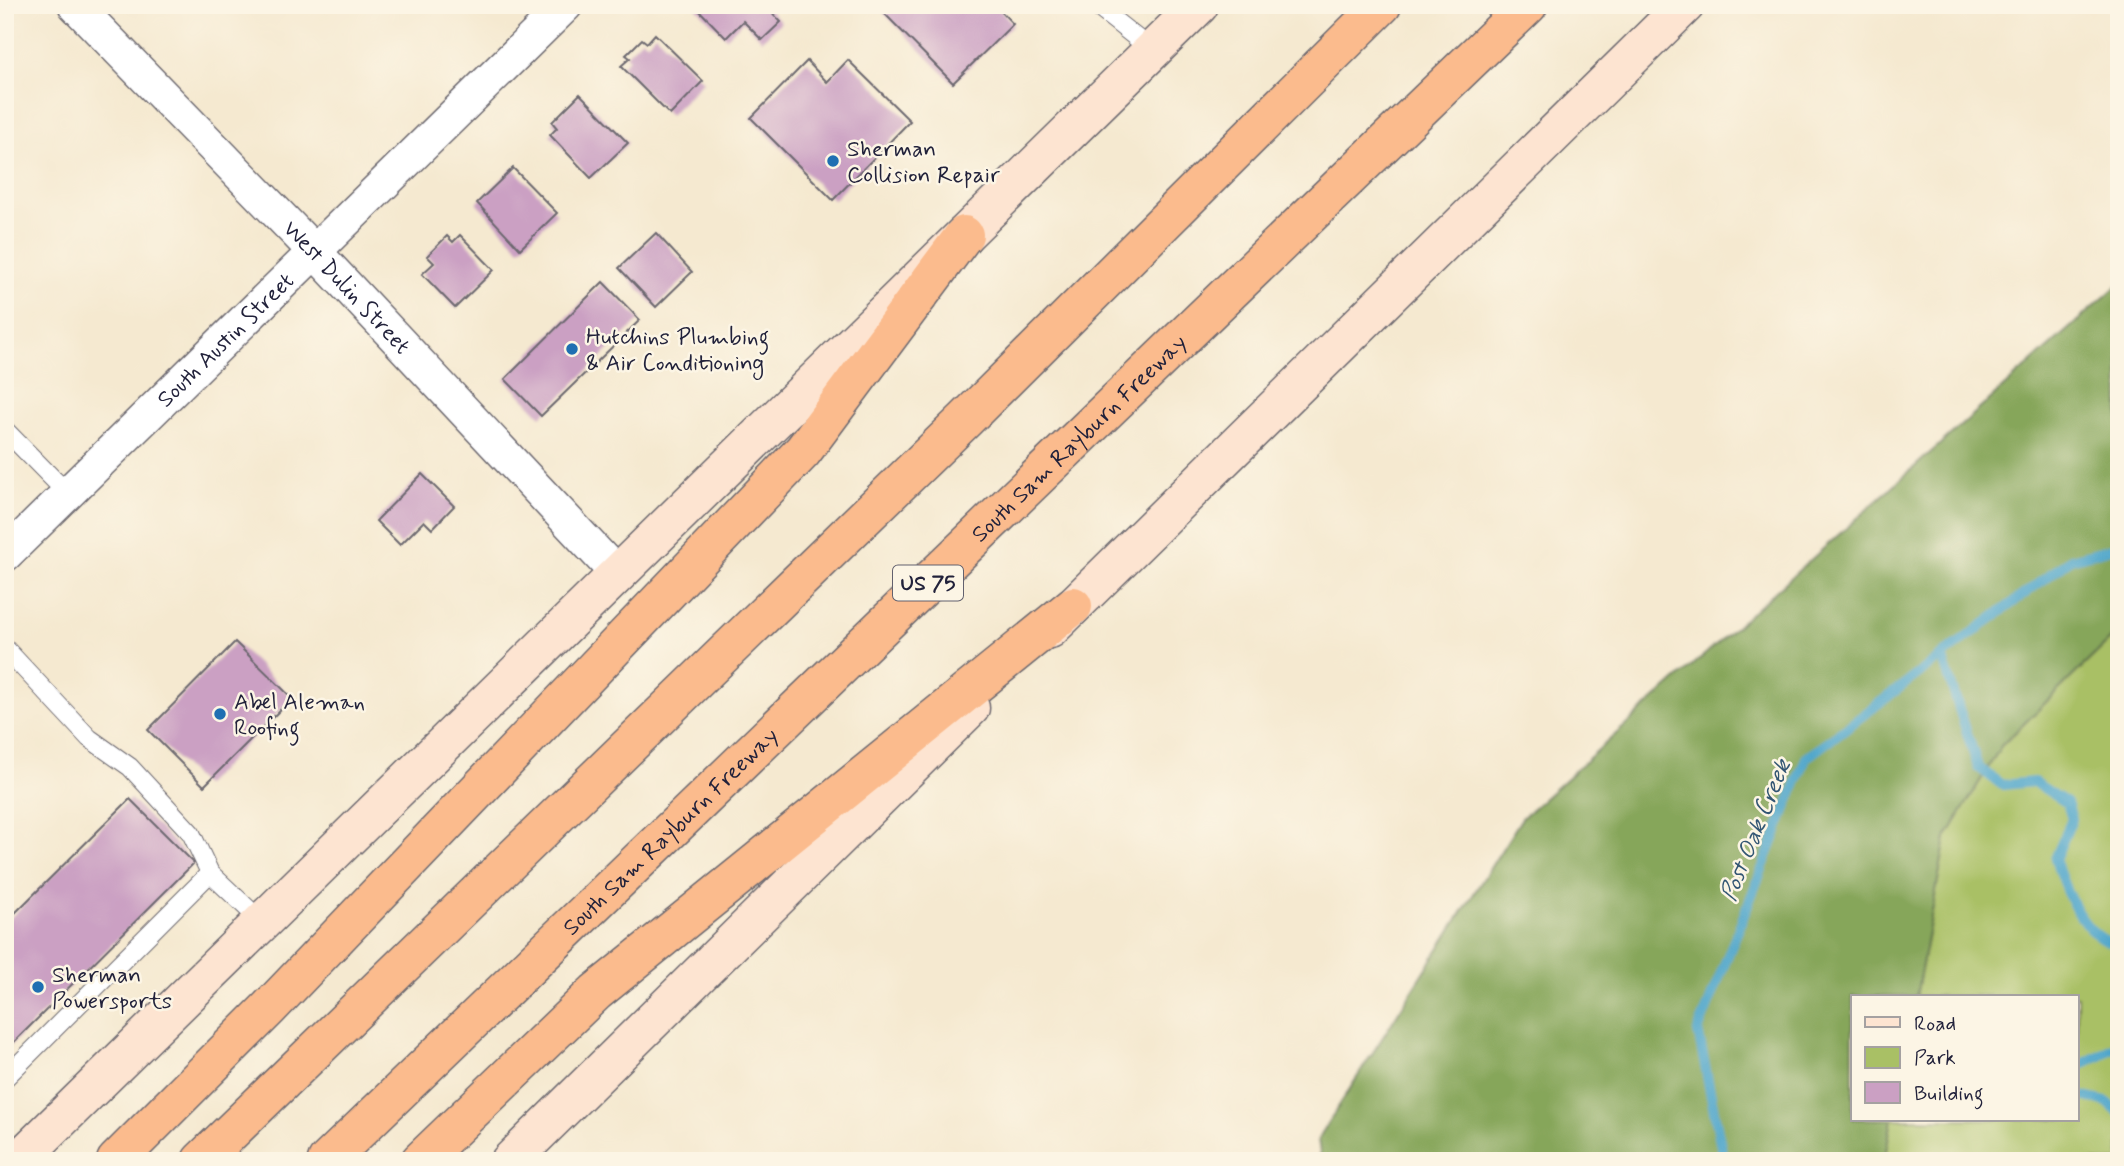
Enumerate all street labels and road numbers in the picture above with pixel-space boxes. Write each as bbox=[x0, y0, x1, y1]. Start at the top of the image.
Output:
street label: West Dulin Street bbox=[276, 215, 416, 362]
street label: South Austin Street bbox=[151, 267, 301, 415]
street label: South Sam Rayburn Freeway bbox=[966, 329, 1194, 550]
road number: US 75 bbox=[893, 566, 963, 600]
street label: South Sam Rayburn Freeway bbox=[557, 722, 785, 943]

